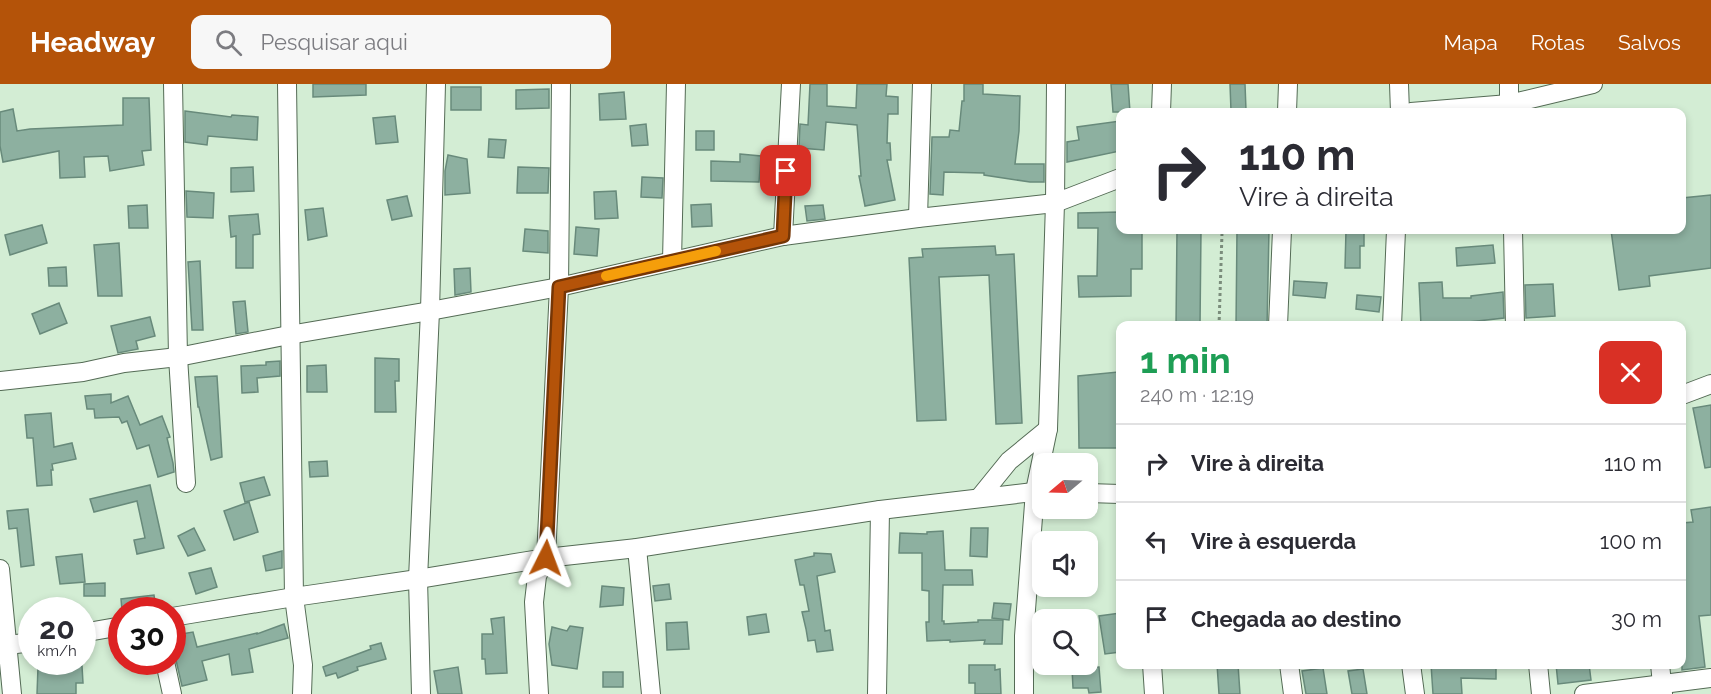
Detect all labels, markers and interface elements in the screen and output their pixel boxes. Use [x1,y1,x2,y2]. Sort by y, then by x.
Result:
search box [191,15,611,69]
text: Headway [30,26,155,59]
icon: search [212,26,245,59]
text: Pesquisar aqui [260,29,408,55]
text: Mapa [1444,30,1498,55]
text: Rotas [1531,30,1585,55]
text: Salvos [1618,30,1681,55]
text: 110 m [1239,131,1355,180]
icon: right [1140,132,1218,210]
pin [760,145,811,196]
icon: arrive [769,154,802,187]
text: Vire à direita [1239,181,1394,212]
text: 1 min [1140,339,1231,381]
button: close [1599,341,1662,404]
text: 240 m · 12:19 [1140,383,1254,407]
icon: right [1140,447,1173,480]
text: Vire à direita [1191,450,1324,476]
text: 110 m [1604,450,1662,476]
north arrow [1032,453,1098,519]
map controls [1032,453,1098,675]
icon: left [1140,525,1173,558]
position arrow [514,526,578,590]
text: Vire à esquerda [1191,528,1356,554]
text: 100 m [1600,528,1662,554]
button: sound [1032,531,1098,597]
speed limit sign: 30 [108,597,186,675]
icon: arrive [1140,603,1173,636]
text: Chegada ao destino [1191,606,1401,632]
text: 30 m [1611,606,1662,632]
button: search [1032,609,1098,675]
text: 20 [39,611,75,646]
text: km/h [37,642,77,660]

